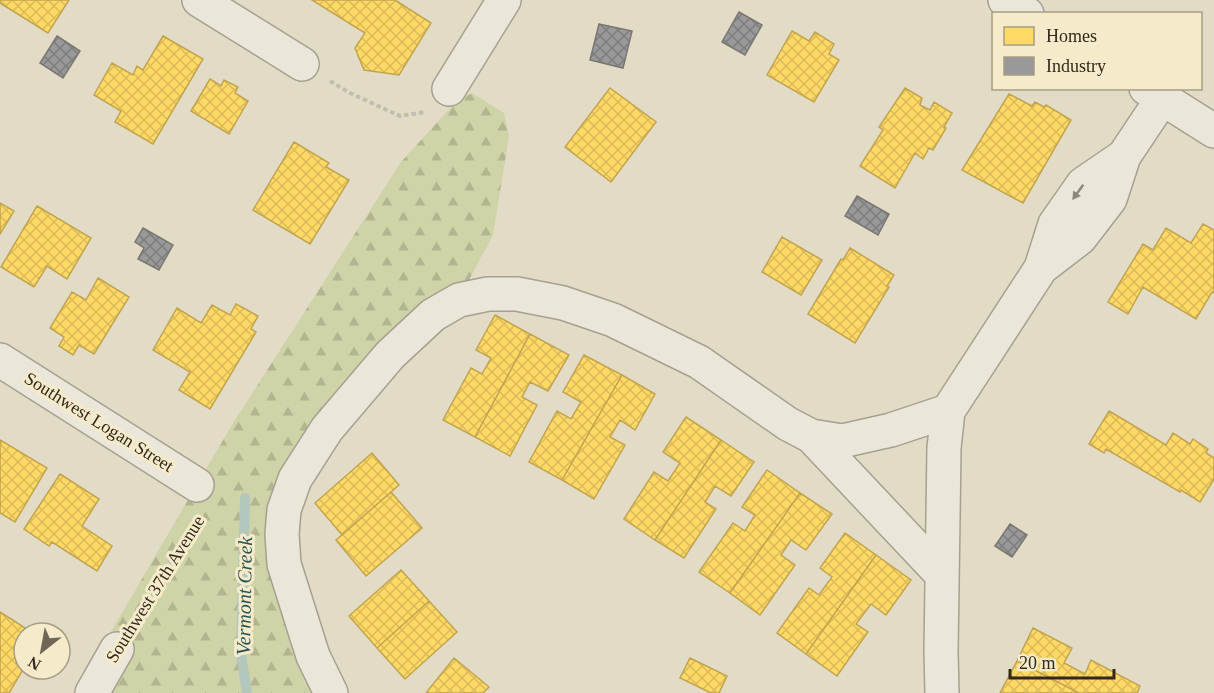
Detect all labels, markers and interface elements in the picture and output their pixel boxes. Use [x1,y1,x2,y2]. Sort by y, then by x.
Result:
legend [992,12,1202,90]
text: Homes [1046,26,1097,46]
text: Industry [1046,56,1106,76]
one-way arrow [1072,183,1084,199]
street label: Southwest Logan Street [21,368,177,476]
street label: Southwest 37th Avenue [102,512,208,666]
water label: Vermont Creek [232,535,256,656]
north arrow [12,621,72,681]
scale bar [1010,642,1114,680]
text: N [25,653,44,674]
text: 20 m [1019,653,1056,673]

